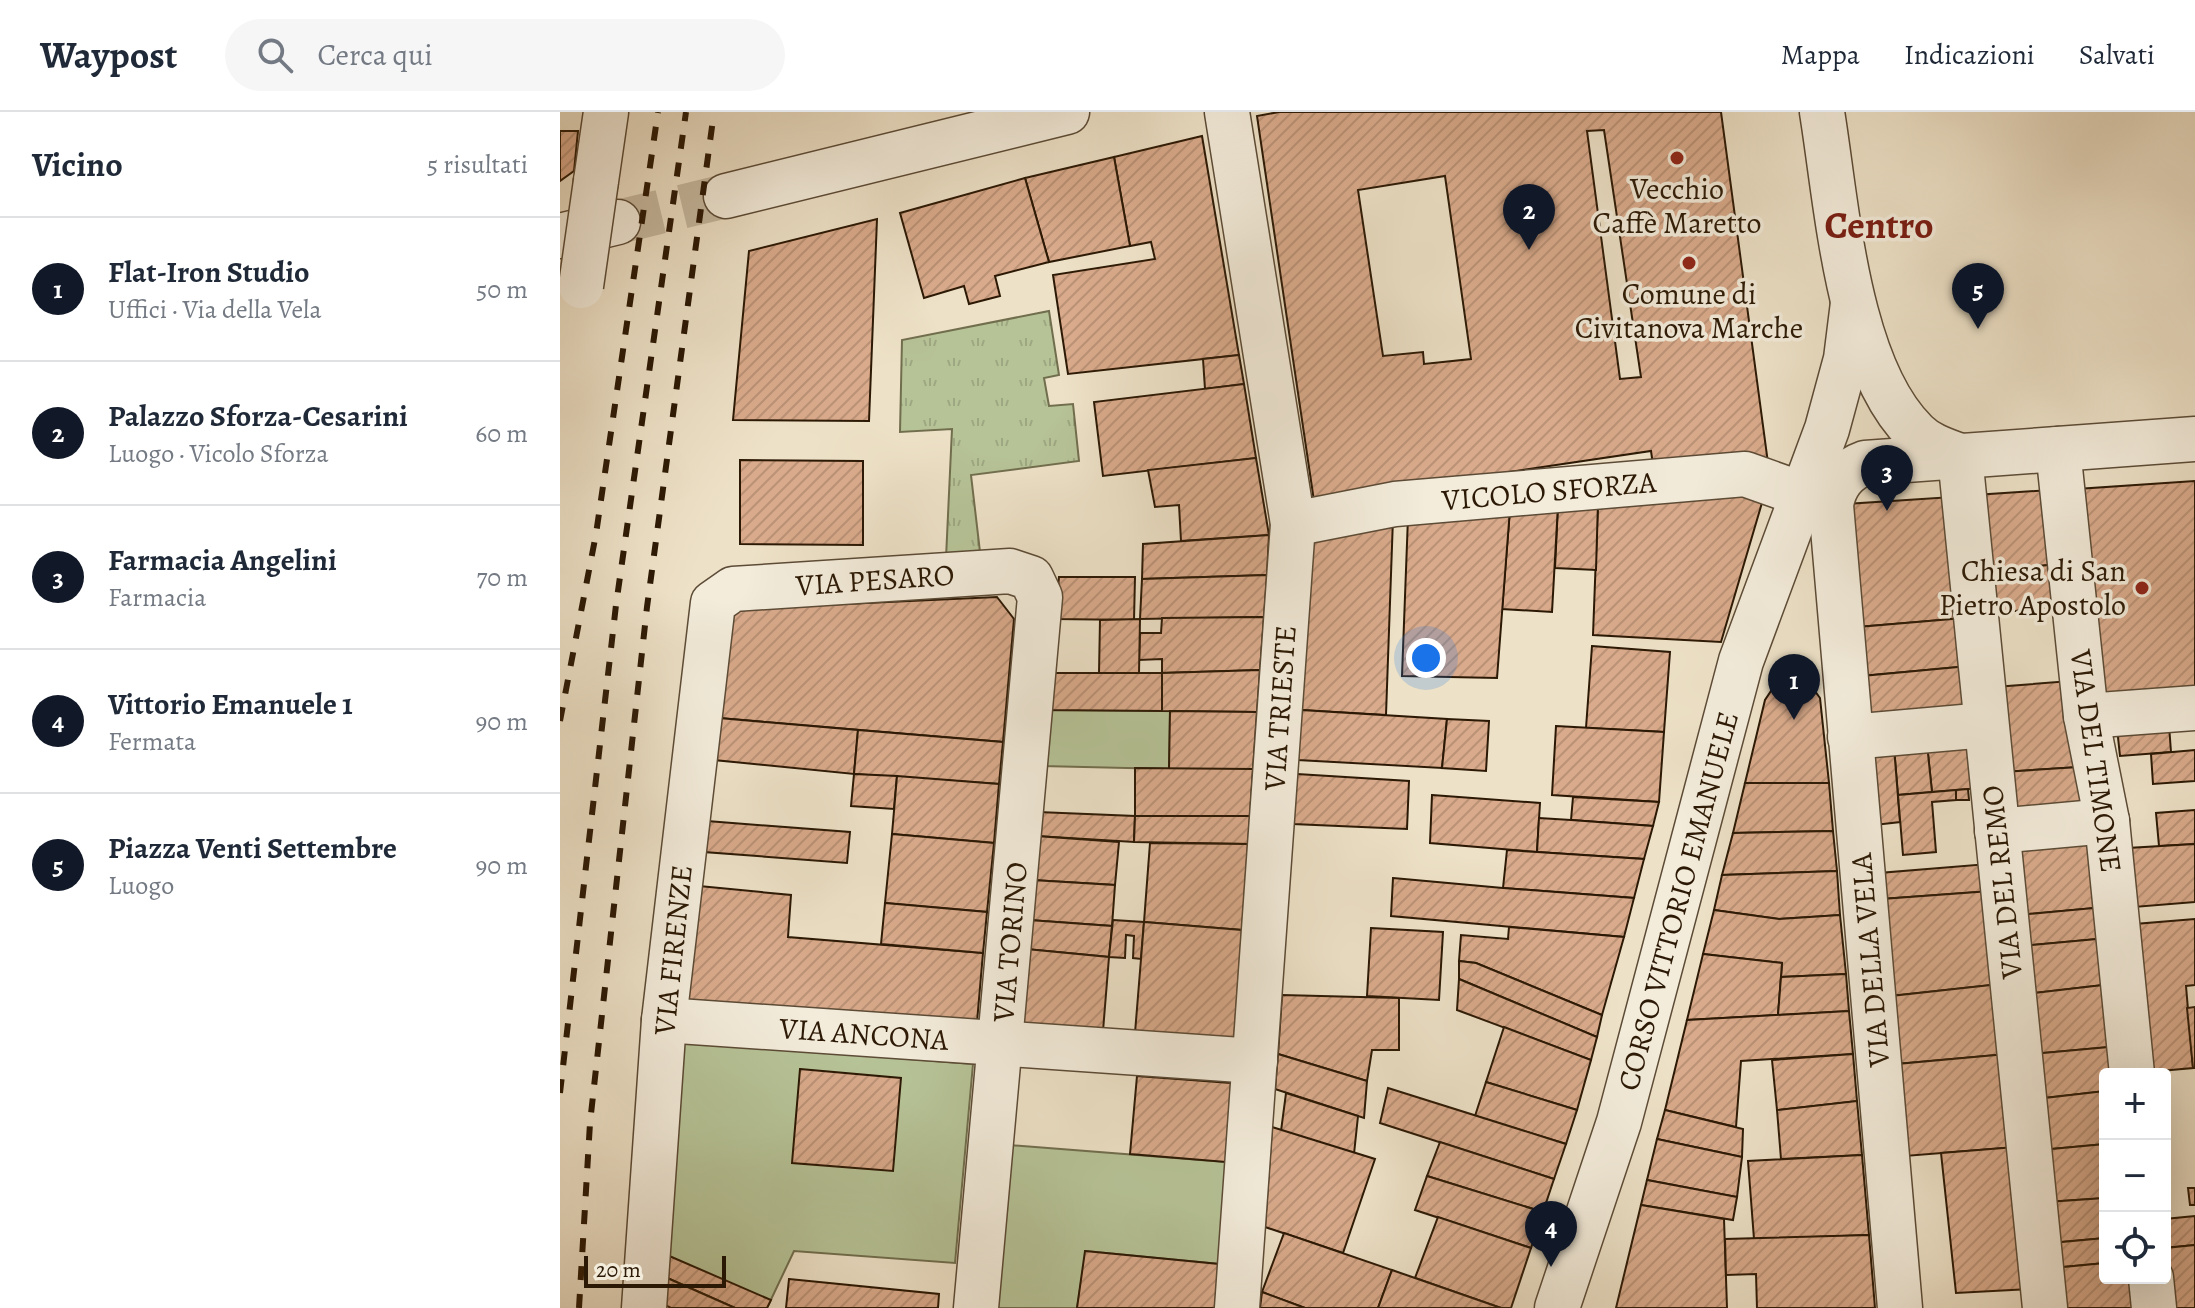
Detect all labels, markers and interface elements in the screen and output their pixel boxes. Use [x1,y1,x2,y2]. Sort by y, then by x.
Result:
search box [225,19,785,91]
text: Waypost [40,29,177,81]
icon: search [253,33,297,77]
text: Cerca qui [317,35,433,75]
text: Mappa [1781,36,1860,74]
text: Indicazioni [1904,36,2035,74]
text: Salvati [2079,36,2155,74]
text: Vicino [32,141,123,188]
text: 5 risultati [427,147,528,182]
marker: Vecchio Caffè Maretto [1668,149,1686,167]
place label: Vecchio Caffè Maretto [1593,169,1761,243]
pin: 2 [1503,184,1555,250]
district label: Centro [1824,199,1934,251]
text: Flat-Iron Studio [108,252,310,292]
marker: Comune di Civitanova Marche [1680,254,1698,272]
pin: 5 [1952,263,2004,329]
text: 1 [53,272,63,307]
text: 50 m [476,272,528,307]
place label: Comune di Civitanova Marche [1575,274,1803,348]
text: Uffici · Via della Vela [108,292,322,327]
text: Palazzo Sforza-Cesarini [108,396,408,436]
text: 2 [52,416,64,451]
text: 60 m [475,416,528,451]
text: Luogo · Vicolo Sforza [108,436,329,471]
pin: 3 [1861,445,1913,511]
street label: VICOLO SFORZA [1439,462,1658,520]
text: Farmacia Angelini [108,540,337,580]
place label: Chiesa di San Pietro Apostolo [1939,551,2126,625]
street label: VIA PESARO [793,555,956,606]
text: 3 [52,560,64,595]
text: 70 m [476,560,528,595]
marker: Chiesa di San Pietro Apostolo [2133,579,2151,597]
text: Farmacia [108,580,207,615]
street label: VIA TRIESTE [1254,624,1306,793]
your location [1406,638,1446,678]
street label: VIA DEL TIMONE [2060,646,2131,875]
pin: 1 [1768,654,1820,720]
text: Vittorio Emanuele 1 [108,684,353,724]
text: 4 [52,704,64,739]
text: 90 m [476,704,528,739]
street label: CORSO VITTORIO EMANUELE [1608,707,1748,1095]
text: Fermata [108,724,196,759]
street label: VIA DEL REMO [1972,783,2032,982]
text: Piazza Venti Settembre [108,828,397,868]
text: 5 [52,848,64,883]
text: 90 m [476,848,528,883]
street label: VIA DELLA VELA [1841,851,1899,1070]
street label: VIA TORINO [983,860,1037,1025]
street label: VIA FIRENZE [644,863,702,1038]
text: Luogo [108,868,174,903]
street label: VIA ANCONA [777,1008,950,1060]
map controls [2099,1068,2171,1284]
button: + [2099,1068,2171,1140]
button: − [2099,1140,2171,1212]
pin: 4 [1525,1201,1577,1267]
button: locate [2099,1212,2171,1284]
scale bar [584,1252,726,1288]
text: 20 m [596,1255,641,1285]

